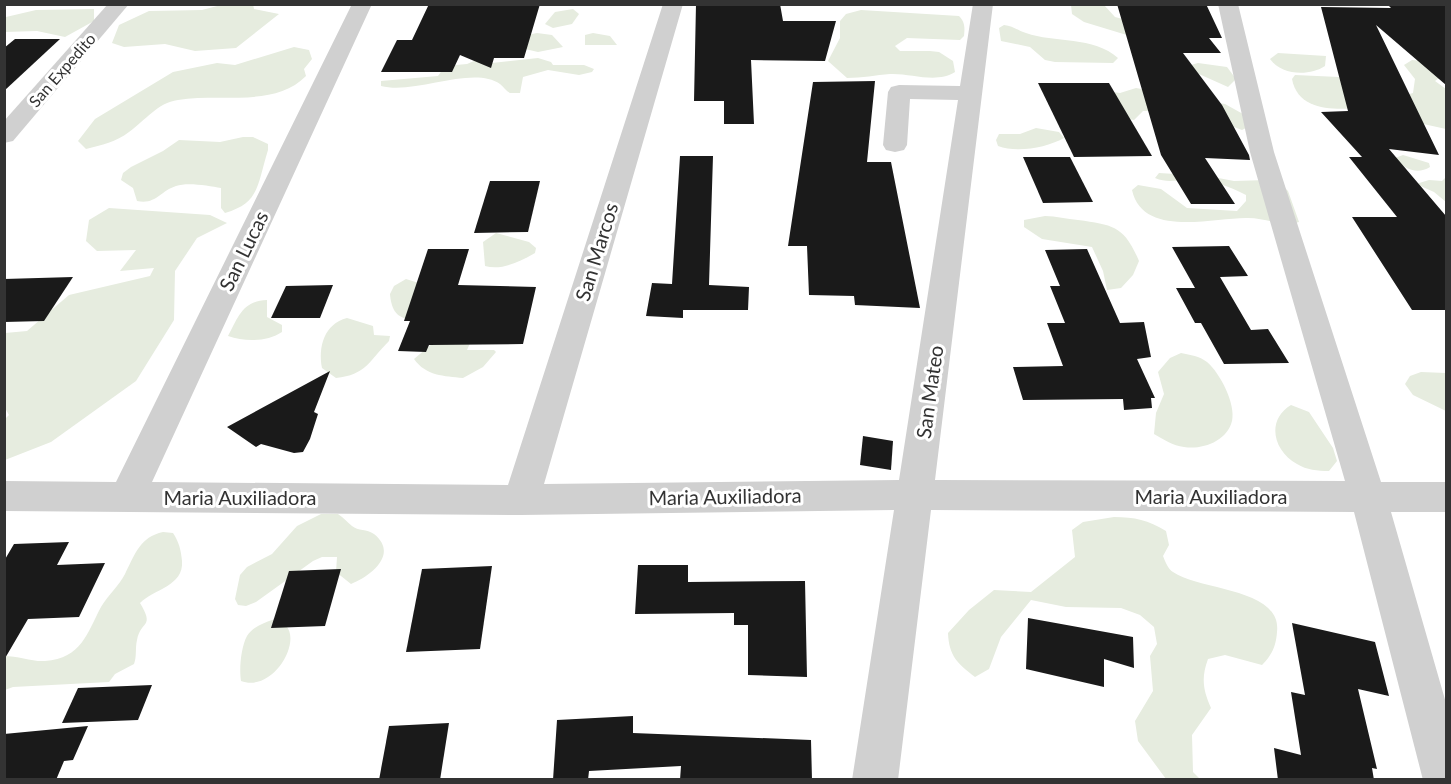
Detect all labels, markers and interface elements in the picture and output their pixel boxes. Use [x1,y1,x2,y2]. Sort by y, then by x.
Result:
street label: San Expedito [24,29,99,111]
street label: San Marcos [570,200,622,304]
street label: San Lucas [213,207,273,294]
street label: San Mateo [911,344,947,440]
street label: Maria Auxiliadora [648,483,802,509]
street label: Maria Auxiliadora [1135,484,1287,508]
street label: Maria Auxiliadora [164,485,316,509]

